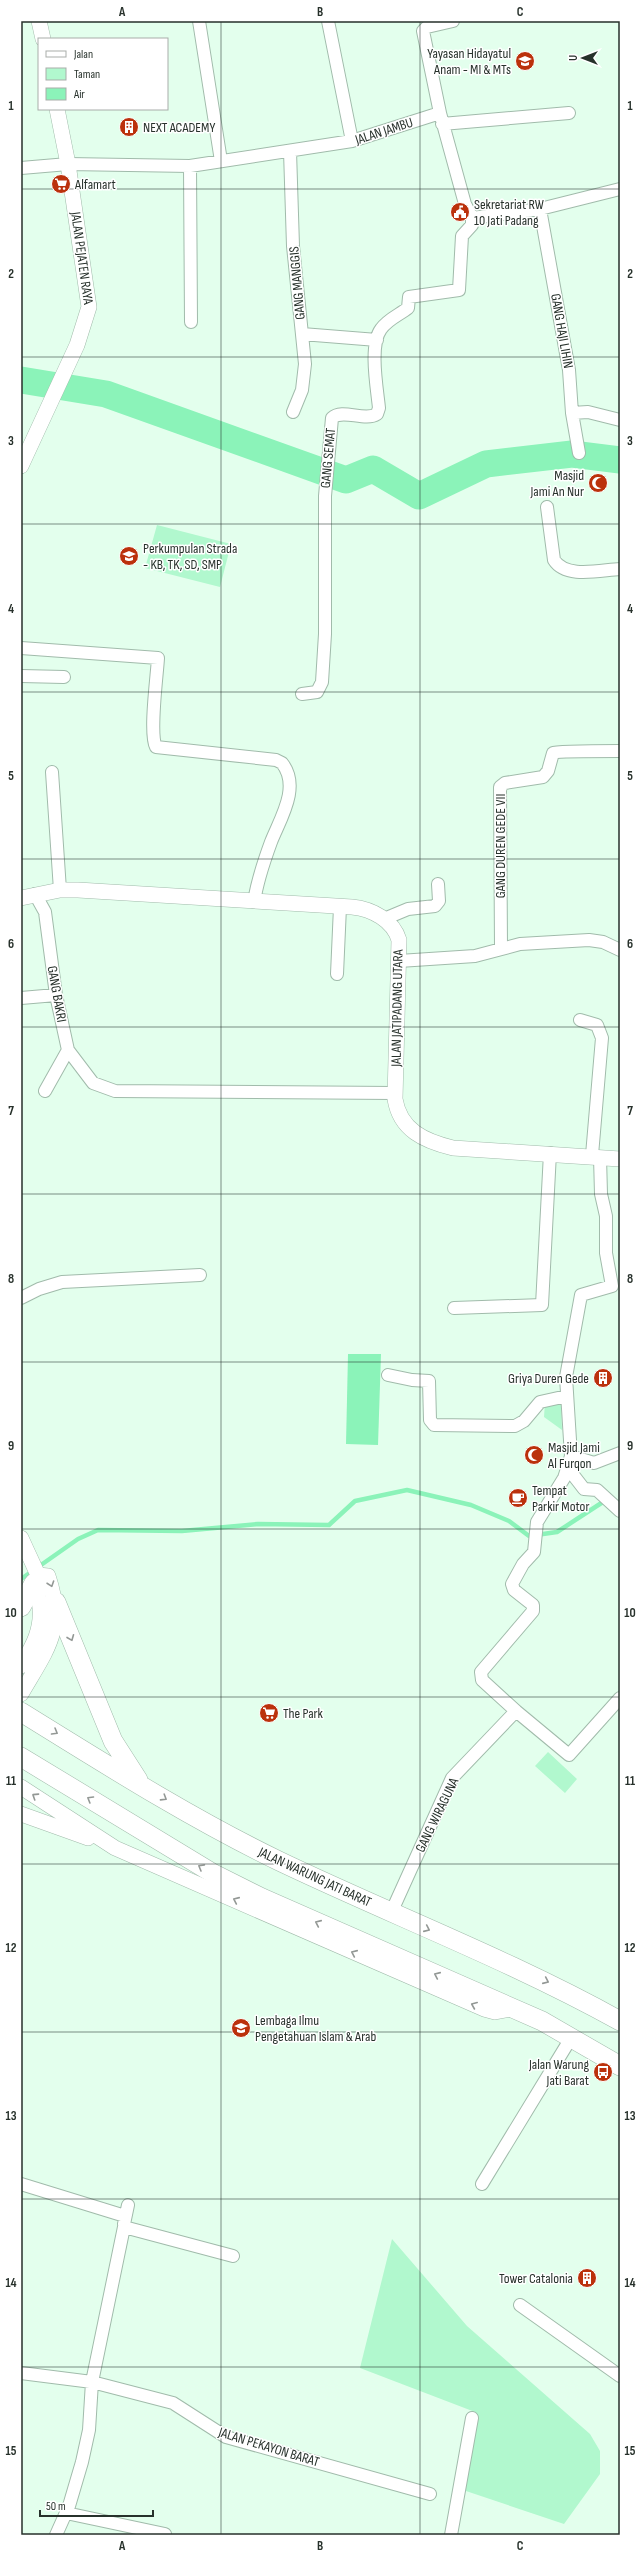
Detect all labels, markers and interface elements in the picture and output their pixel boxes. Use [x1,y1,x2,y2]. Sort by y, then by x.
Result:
text: A [118,4,126,20]
text: B [317,4,323,20]
text: C [517,4,524,20]
legend [38,38,168,110]
north arrow [563,38,603,78]
place label: Yayasan Hidayatul Anam - MI & MTs [427,45,511,78]
text: Jalan [73,47,93,62]
school or university icon: Yayasan Hidayatul Anam - MI & MTs [514,50,536,72]
text: U [567,55,580,61]
text: Taman [74,67,100,82]
text: Air [73,87,85,102]
text: 1 [8,98,14,114]
text: 1 [627,98,633,114]
street label: JALAN JAMBU [352,114,415,149]
building icon: NEXT ACADEMY [118,116,140,138]
place label: NEXT ACADEMY [143,119,215,136]
supermarket icon: Alfamart [50,173,72,195]
place label: Alfamart [74,176,116,193]
place label: Sekretariat RW 10 Jati Padang [474,196,544,229]
public building icon: Sekretariat RW 10 Jati Padang [449,201,471,223]
street label: JALAN PEJATEN RAYA [67,210,97,306]
street label: GANG MANGGIS [285,246,309,320]
text: 2 [8,266,14,282]
text: 2 [627,266,633,282]
street label: GANG HAJI LIHIN [547,292,577,370]
street label: GANG SEMAT [317,427,339,489]
text: 3 [8,433,14,449]
text: 3 [627,433,633,449]
place label: Masjid Jami An Nur [529,467,584,500]
mosque icon: Masjid Jami An Nur [587,472,609,494]
place label: Perkumpulan Strada - KB, TK, SD, SMP [143,540,237,573]
school or university icon: Perkumpulan Strada - KB, TK, SD, SMP [118,545,140,567]
text: 4 [8,601,14,617]
text: 4 [627,601,633,617]
text: 5 [8,768,14,784]
text: 5 [627,768,633,784]
street label: GANG DUREN GEDE VII [492,794,509,898]
text: 6 [8,936,14,952]
text: 6 [627,936,633,952]
street label: JALAN JATIPADANG UTARA [387,948,407,1068]
street label: GANG BAKRI [44,964,70,1024]
text: 7 [8,1103,14,1119]
text: 7 [627,1103,633,1119]
text: 8 [8,1271,14,1287]
text: 8 [627,1271,633,1287]
building icon: Griya Duren Gede [592,1367,614,1389]
place label: Griya Duren Gede [508,1370,589,1387]
text: 9 [8,1438,14,1454]
text: 9 [627,1438,633,1454]
place label: Masjid Jami Al Furqon [547,1439,600,1472]
mosque icon: Masjid Jami Al Furqon [523,1444,545,1466]
place label: Tempat Parkir Motor [532,1482,589,1515]
cafe icon: Tempat Parkir Motor [507,1487,529,1509]
one-way arrow [46,1581,54,1588]
text: 10 [5,1605,17,1621]
text: 10 [624,1605,636,1621]
one-way arrow [67,1635,75,1642]
supermarket icon: The Park [258,1702,280,1724]
place label: The Park [283,1705,324,1722]
one-way arrow [51,1727,58,1734]
text: 11 [6,1773,16,1789]
text: 11 [625,1773,635,1789]
street label: GANG WIRAGUNA [412,1774,463,1855]
one-way arrow [160,1793,167,1801]
one-way arrow [33,1794,40,1801]
one-way arrow [87,1796,94,1804]
street label: JALAN WARUNG JATI BARAT [255,1843,374,1911]
one-way arrow [198,1864,205,1871]
one-way arrow [232,1897,240,1905]
one-way arrow [315,1920,323,1928]
one-way arrow [423,1924,430,1932]
text: 12 [6,1940,17,1956]
text: 12 [625,1940,636,1956]
one-way arrow [351,1950,358,1958]
one-way arrow [434,1972,441,1980]
one-way arrow [541,1976,549,1984]
one-way arrow [470,2002,478,2010]
place label: Lembaga Ilmu Pengetahuan Islam & Arab [255,2012,376,2045]
school or university icon: Lembaga Ilmu Pengetahuan Islam & Arab [230,2017,252,2039]
place label: Jalan Warung Jati Barat [528,2056,589,2089]
bus stop icon: Jalan Warung Jati Barat [592,2061,614,2083]
text: 13 [6,2108,17,2124]
text: 13 [625,2108,636,2124]
building icon: Tower Catalonia [576,2267,598,2289]
place label: Tower Catalonia [499,2270,573,2287]
text: 14 [5,2275,17,2291]
text: 14 [624,2275,636,2291]
street label: JALAN PEKAYON BARAT [216,2423,322,2470]
text: 15 [6,2443,17,2459]
text: 15 [625,2443,636,2459]
scale bar [40,2492,153,2518]
text: 50 m [46,2499,66,2514]
text: A [118,2538,126,2554]
text: B [317,2538,323,2554]
text: C [517,2538,524,2554]

